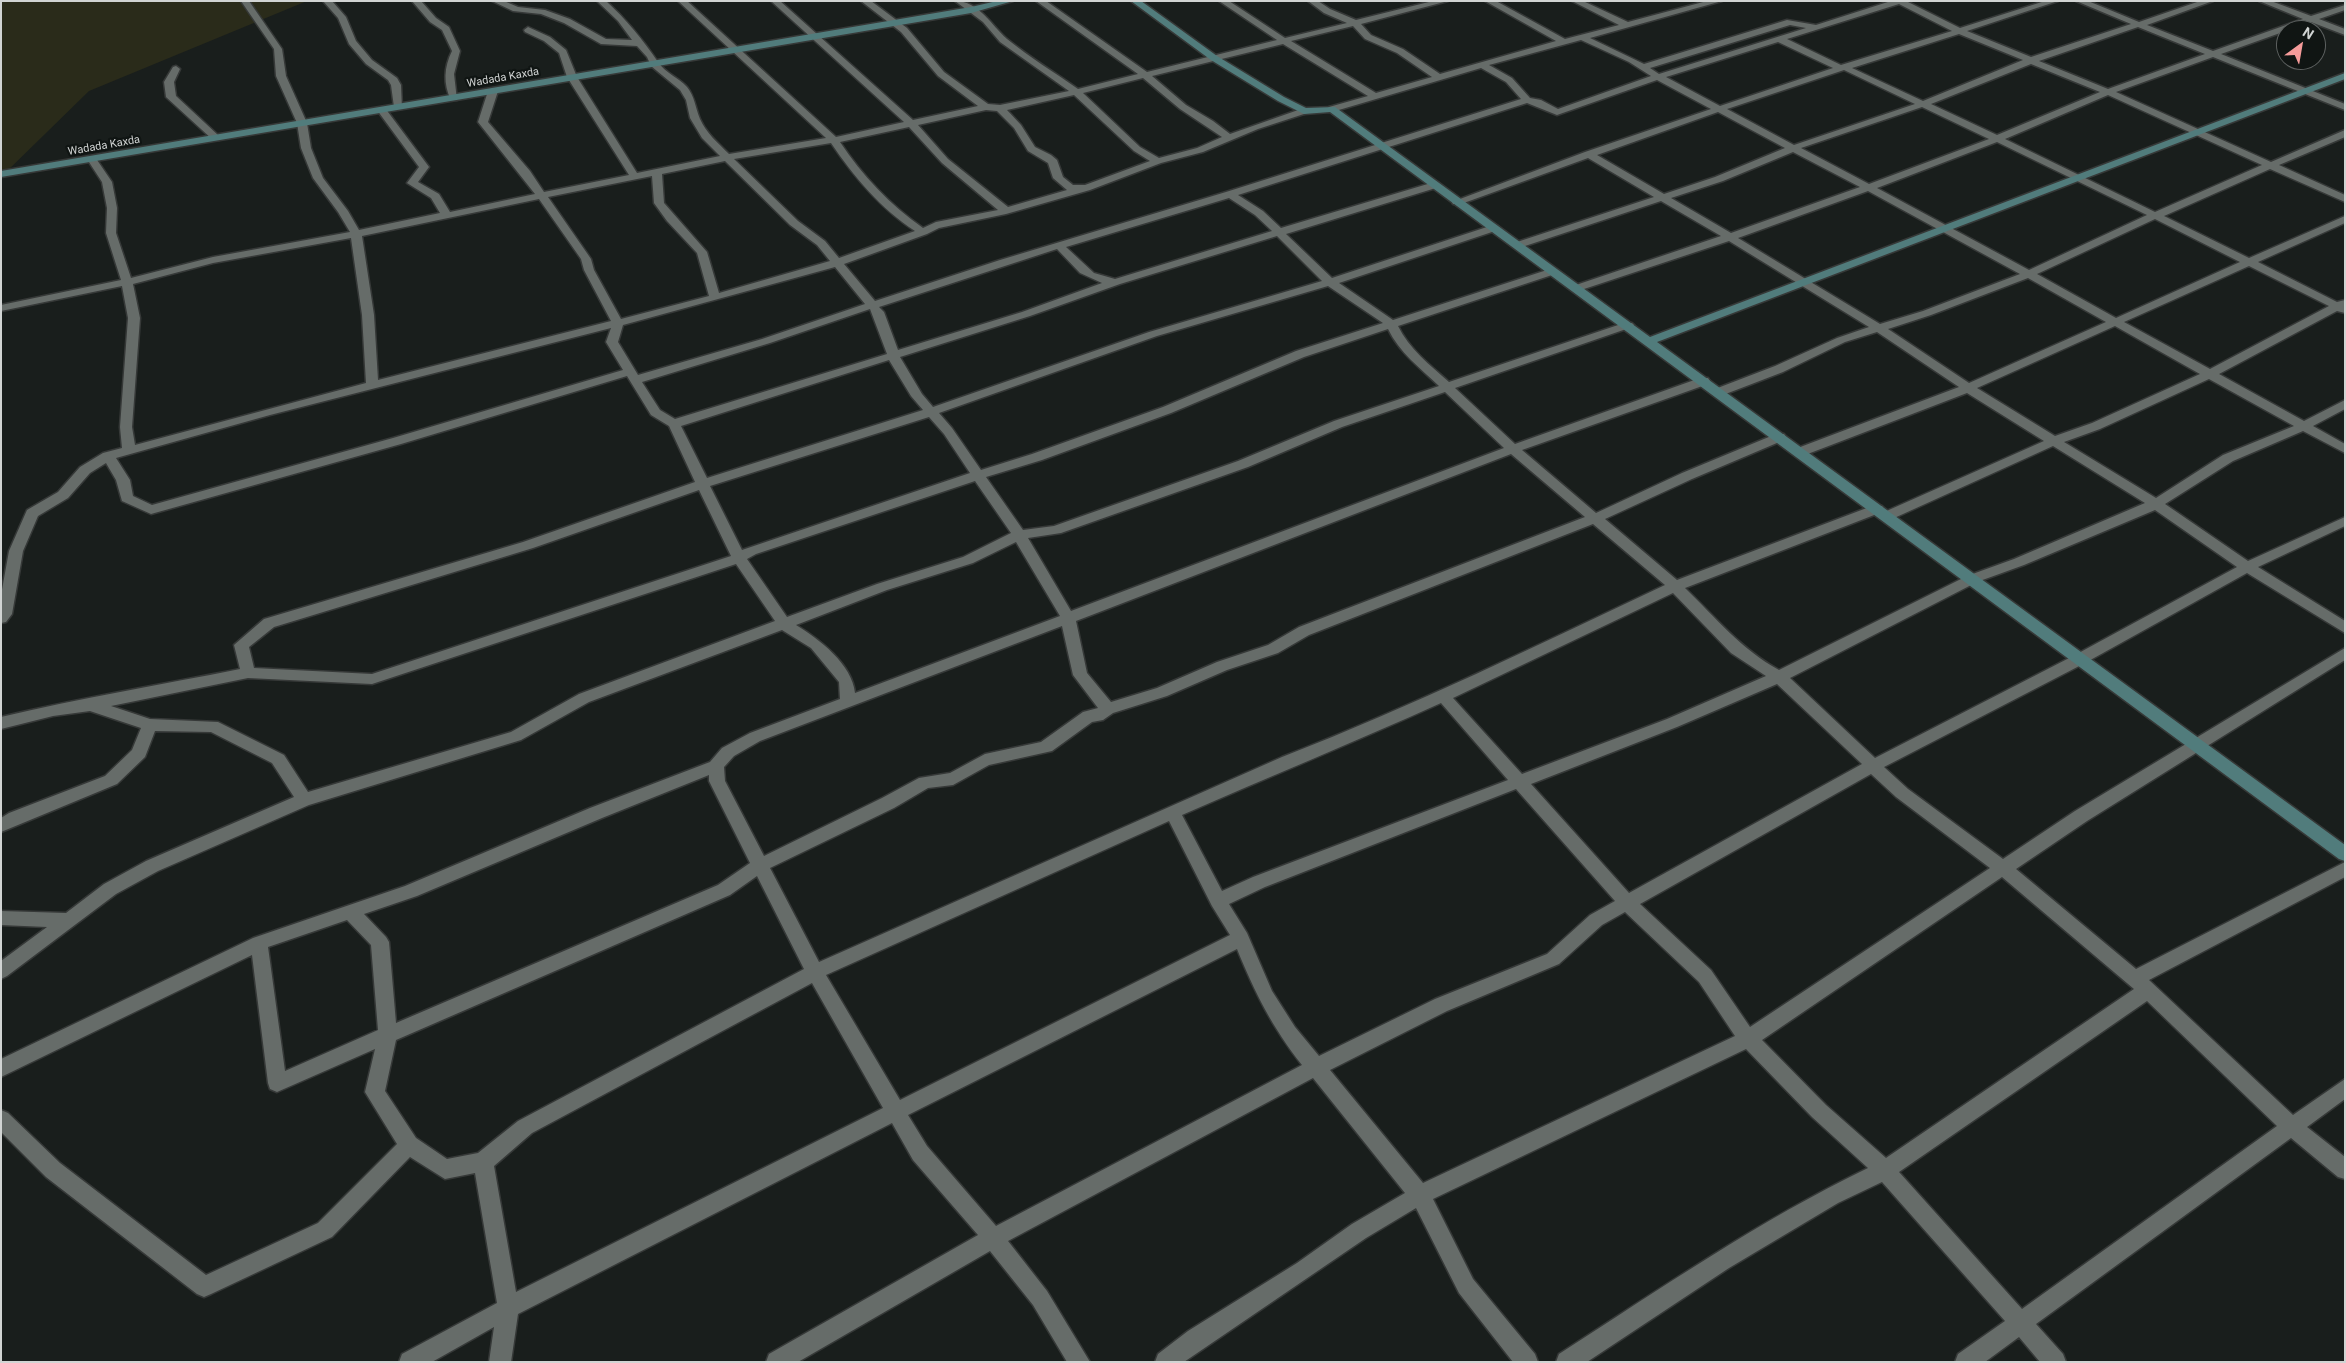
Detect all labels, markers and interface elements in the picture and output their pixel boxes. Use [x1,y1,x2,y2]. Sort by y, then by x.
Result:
north arrow [2276,20,2326,70]
text: N [2300,24,2317,43]
street label: Wadada Kaxda [466,65,540,91]
street label: Wadada Kaxda [67,133,141,159]

